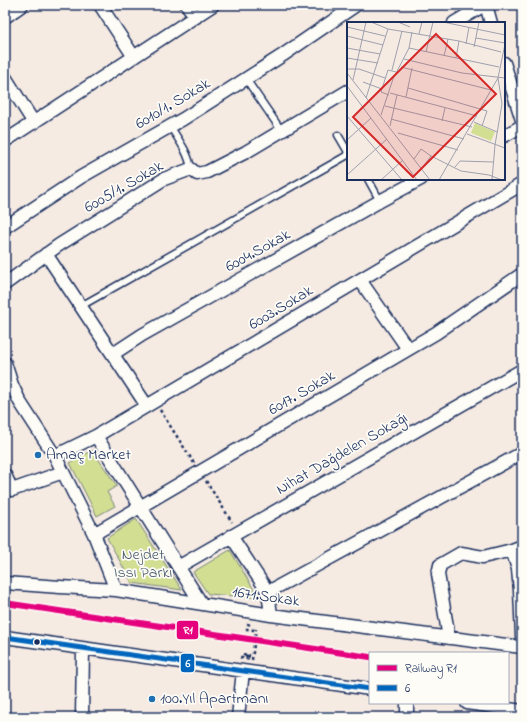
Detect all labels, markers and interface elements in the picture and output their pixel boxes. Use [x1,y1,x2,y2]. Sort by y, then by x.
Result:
inset map [347,22,505,180]
street label: 6010/1. Sokak [131,72,216,136]
street label: 6005/1. Sokak [80,154,169,219]
street label: 6004.Sokak [221,223,296,279]
street label: 6003.Sokak [244,279,319,337]
street label: 6017. Sokak [264,364,341,422]
street label: Nihat Dağdelen Sokağı [272,406,412,502]
place label: Amaç Market [46,443,132,467]
marker: Amaç Market [33,450,43,460]
park label: Nejdet Issı Parkı [114,543,172,585]
street label: 1671.Sokak [231,580,302,614]
line badge: R1 [176,620,199,640]
text: R1 [182,623,193,639]
unlabelled marker [32,637,42,647]
legend [369,652,509,704]
line badge: 6 [180,653,195,673]
text: 6 [185,656,191,672]
text: Railway R1 [405,660,457,679]
text: 6 [405,680,411,698]
place label: 100.Yıl Apartmanı [160,687,269,711]
marker: 100.Yıl Apartmanı [147,694,157,704]

